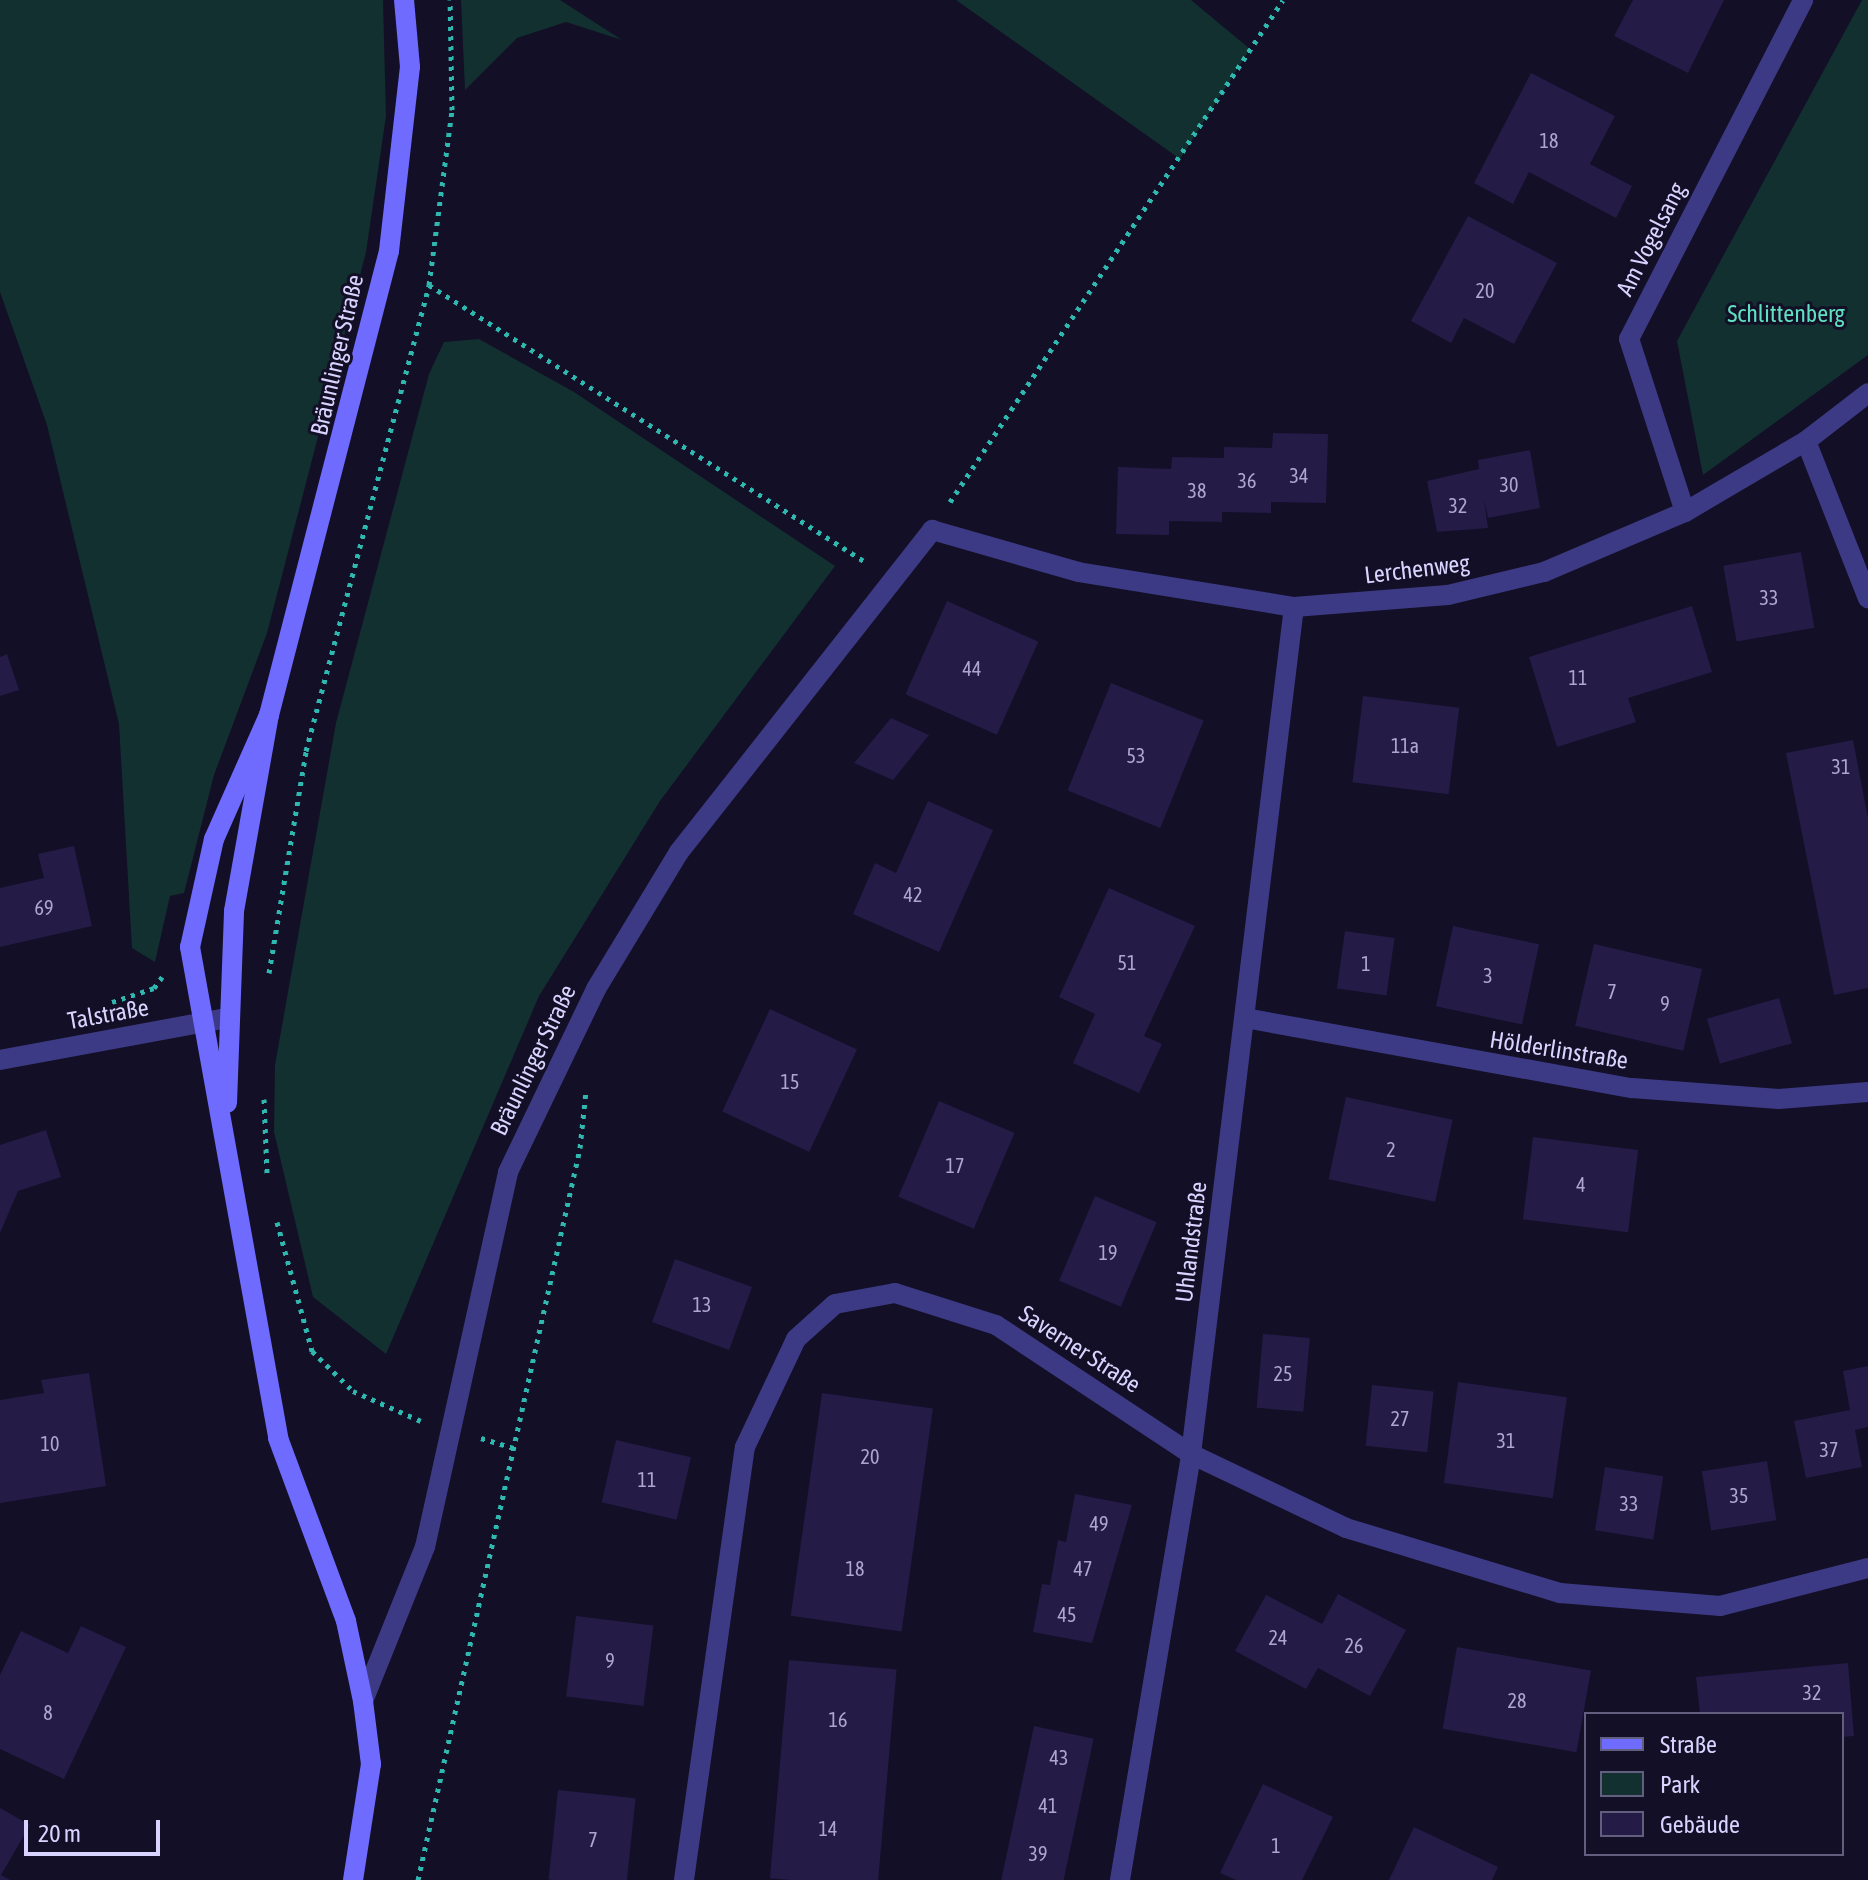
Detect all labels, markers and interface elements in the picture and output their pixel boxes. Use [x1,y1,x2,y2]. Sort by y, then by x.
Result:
house number: 18 [1540,128,1558,152]
street label: Am Vogelsang [1610,178,1692,300]
street label: Bräunlinger Straße [305,272,369,438]
house number: 20 [1476,278,1494,302]
park label: Schlittenberg [1727,300,1845,328]
house number: 34 [1290,463,1308,487]
house number: 36 [1238,468,1256,492]
house number: 30 [1500,472,1518,496]
house number: 38 [1188,478,1206,502]
house number: 32 [1449,493,1467,517]
street label: Lerchenweg [1363,548,1471,590]
house number: 33 [1760,585,1778,609]
house number: 44 [963,656,981,680]
house number: 11 [1569,665,1587,689]
house number: 11a [1391,733,1419,757]
house number: 53 [1127,743,1145,767]
house number: 31 [1832,754,1850,778]
house number: 42 [904,882,922,906]
house number: 69 [35,895,53,919]
house number: 51 [1118,950,1136,974]
house number: 1 [1361,951,1371,975]
house number: 3 [1483,963,1493,987]
house number: 7 [1607,979,1617,1003]
street label: Bräunlinger Straße [484,980,582,1140]
house number: 9 [1660,991,1670,1015]
street label: Talstraße [65,993,151,1035]
street label: Hölderlinstraße [1488,1025,1630,1075]
house number: 15 [781,1069,799,1093]
house number: 2 [1386,1137,1396,1161]
house number: 17 [946,1153,964,1177]
house number: 4 [1576,1172,1586,1196]
street label: Uhlandstraße [1169,1180,1213,1304]
house number: 19 [1099,1240,1117,1264]
house number: 13 [693,1292,711,1316]
street label: Saverner Straße [1014,1299,1146,1399]
house number: 25 [1274,1361,1292,1385]
house number: 27 [1391,1406,1409,1430]
house number: 31 [1497,1428,1515,1452]
house number: 10 [41,1431,59,1455]
house number: 37 [1820,1437,1838,1461]
house number: 20 [861,1444,879,1468]
house number: 11 [638,1467,656,1491]
house number: 35 [1730,1483,1748,1507]
house number: 33 [1620,1491,1638,1515]
house number: 49 [1090,1511,1108,1535]
house number: 18 [846,1556,864,1580]
house number: 47 [1074,1556,1092,1580]
house number: 45 [1058,1602,1076,1626]
house number: 24 [1269,1625,1287,1649]
house number: 26 [1345,1633,1363,1657]
house number: 9 [605,1648,615,1672]
house number: 32 [1803,1680,1821,1704]
house number: 28 [1508,1688,1526,1712]
house number: 8 [43,1700,53,1724]
house number: 16 [829,1707,847,1731]
legend [1584,1712,1844,1856]
text: Straße [1660,1731,1717,1758]
house number: 43 [1050,1745,1068,1769]
text: Park [1660,1771,1700,1798]
house number: 41 [1039,1793,1057,1817]
scale bar [28,1804,164,1854]
text: Gebäude [1660,1811,1740,1838]
house number: 14 [819,1816,837,1840]
text: 20 m [38,1820,81,1847]
house number: 7 [588,1827,598,1851]
house number: 1 [1271,1833,1281,1857]
house number: 39 [1029,1841,1047,1865]

